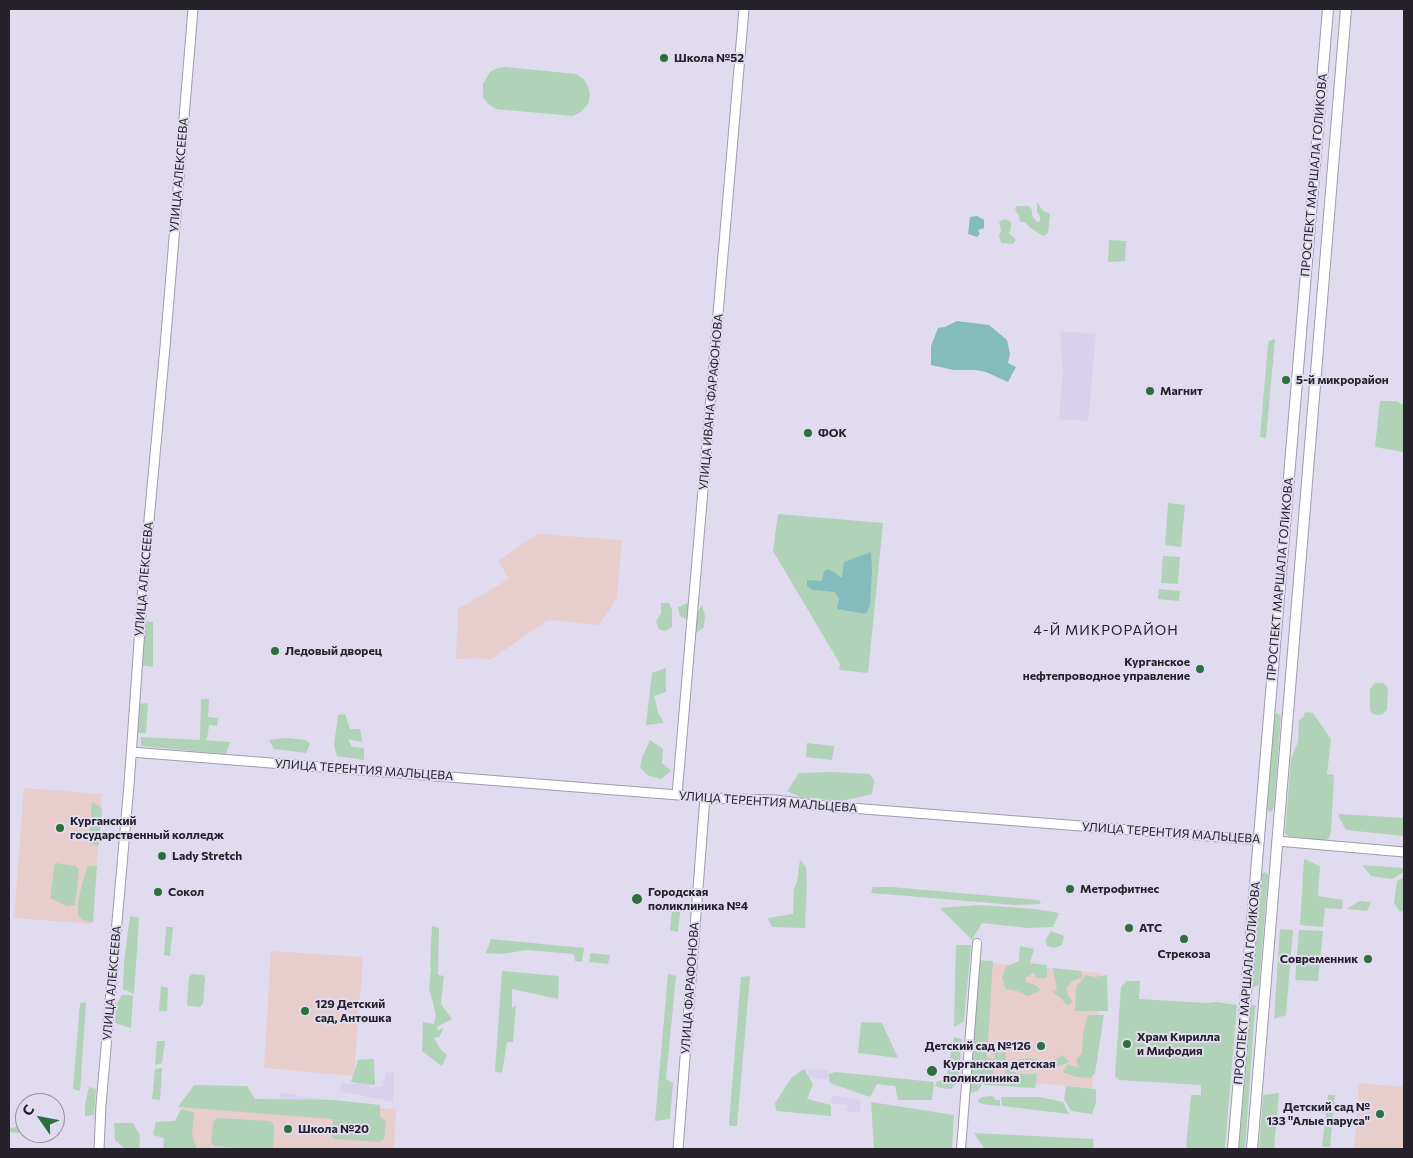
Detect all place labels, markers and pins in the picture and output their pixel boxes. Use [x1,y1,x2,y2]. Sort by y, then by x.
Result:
place label: Школа №52 [674,51,744,65]
marker: Школа №52 [658,52,670,64]
place label: 5-й микрорайон [1296,373,1389,387]
marker: 5-й микрорайон [1280,374,1292,386]
place label: Магнит [1160,384,1203,398]
marker: Магнит [1144,385,1156,397]
place label: ФОК [818,426,847,440]
marker: ФОК [802,427,814,439]
place label: Ледовый дворец [285,644,382,658]
marker: Ледовый дворец [269,645,281,657]
place label: Курганское нефтепроводное управление [1023,655,1190,683]
marker: Курганское нефтепроводное управление [1194,663,1206,675]
place label: Курганский государственный колледж [70,814,224,842]
marker: Курганский государственный колледж [54,822,66,834]
place label: Lady Stretch [172,849,242,863]
marker: Lady Stretch [156,850,168,862]
place label: Метрофитнес [1080,882,1159,896]
marker: Метрофитнес [1064,883,1076,895]
place label: Сокол [168,885,204,899]
place label: Городская поликлиника №4 [648,885,748,913]
marker: Сокол [152,886,164,898]
marker: Городская поликлиника №4 [630,892,644,906]
place label: АТС [1139,921,1162,935]
marker: АТС [1123,922,1135,934]
marker: Стрекоза [1178,933,1190,945]
place label: Стрекоза [1157,947,1211,961]
place label: Современник [1280,952,1358,966]
marker: Современник [1362,953,1374,965]
place label: 129 Детский сад, Антошка [315,997,391,1025]
marker: 129 Детский сад, Антошка [299,1005,311,1017]
place label: Храм Кирилла и Мифодия [1137,1030,1220,1058]
marker: Храм Кирилла и Мифодия [1121,1038,1133,1050]
place label: Детский сад №126 [925,1039,1031,1053]
marker: Детский сад №126 [1035,1040,1047,1052]
place label: Курганская детская поликлиника [943,1057,1056,1085]
marker: Курганская детская поликлиника [925,1064,939,1078]
place label: Детский сад № 133 "Алые паруса" [1266,1100,1370,1128]
marker: Детский сад № 133 "Алые паруса" [1374,1108,1386,1120]
place label: Школа №20 [298,1122,369,1136]
marker: Школа №20 [282,1123,294,1135]

